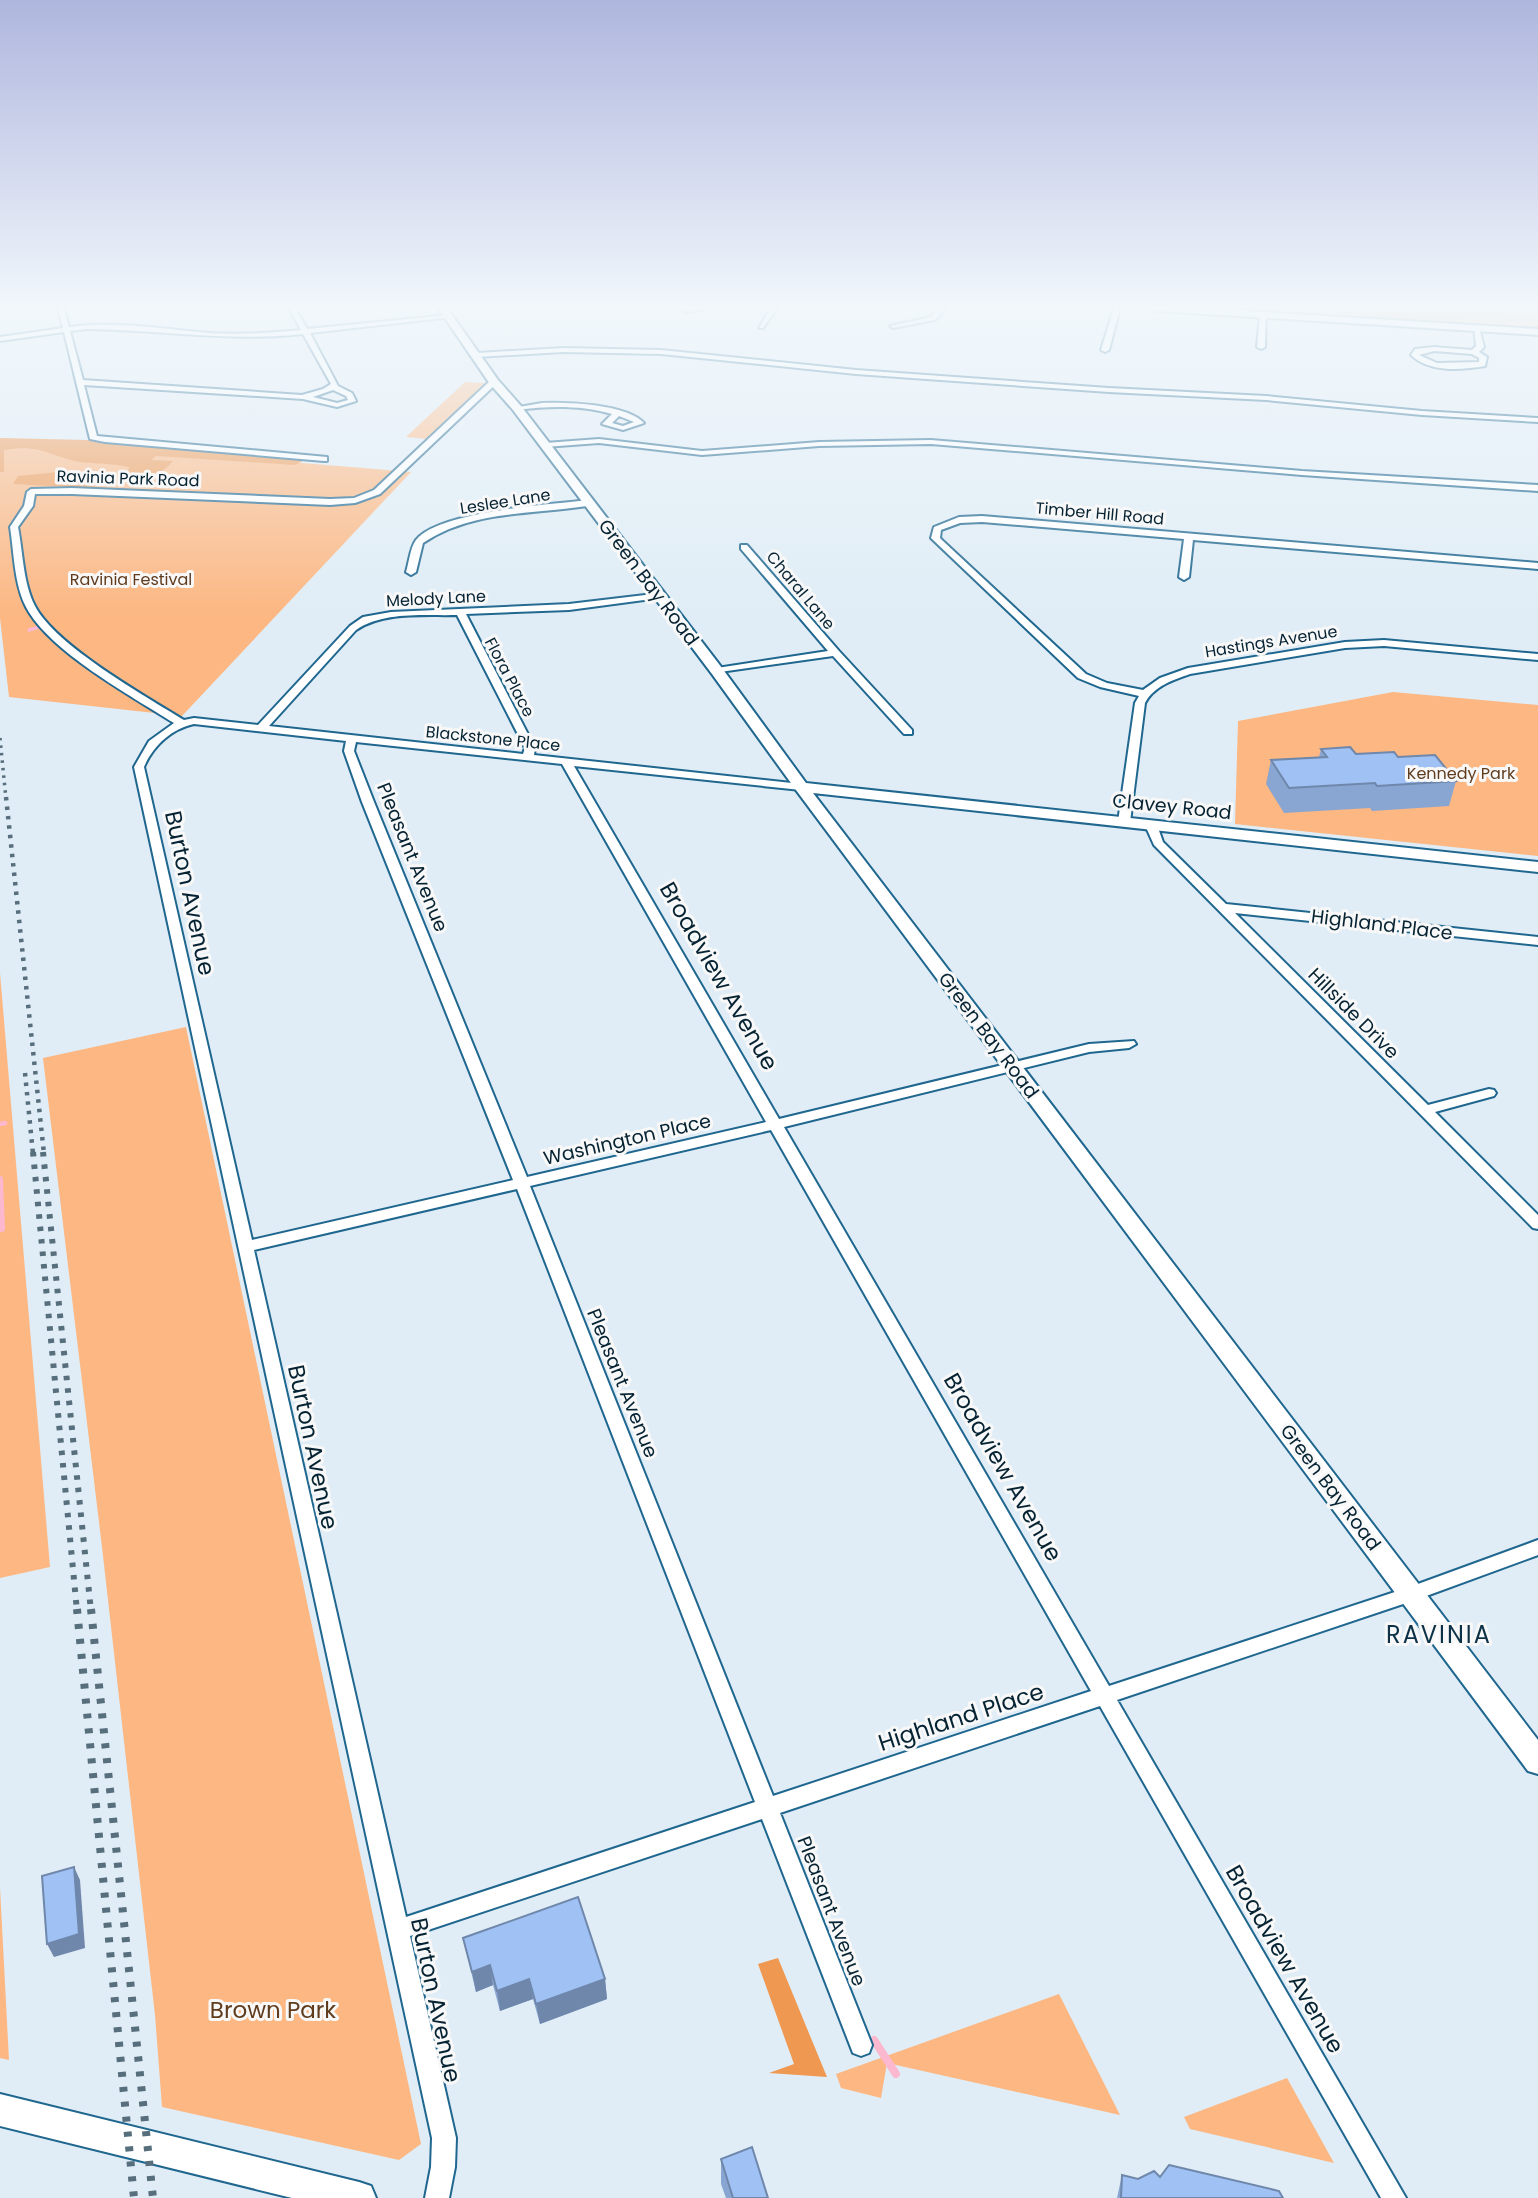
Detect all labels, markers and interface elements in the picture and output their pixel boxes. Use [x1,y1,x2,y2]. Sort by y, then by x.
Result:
street label: Ravinia Park Road [56,465,200,492]
street label: Leslee Lane [458,483,552,520]
street label: Timber Hill Road [1035,496,1165,531]
street label: Green Bay Road [592,513,705,651]
street label: Charal Lane [761,546,840,635]
park label: Ravinia Festival [70,568,192,591]
street label: Melody Lane [386,584,487,613]
street label: Hastings Avenue [1203,620,1339,663]
street label: Flora Place [479,633,540,721]
street label: Blackstone Place [425,720,561,757]
park label: Kennedy Park [1407,762,1516,785]
street label: Pleasant Avenue [370,779,455,936]
street label: Clavey Road [1111,787,1233,826]
street label: Burton Avenue [157,808,223,978]
street label: Broadview Avenue [652,876,786,1076]
street label: Highland Place [1310,902,1454,947]
street label: Hillside Drive [1302,962,1405,1065]
street label: Green Bay Road [932,966,1045,1104]
street label: Washington Place [541,1107,714,1172]
street label: Pleasant Avenue [580,1305,665,1462]
street label: Burton Avenue [280,1362,346,1532]
street label: Broadview Avenue [936,1367,1070,1567]
street label: Green Bay Road [1274,1418,1387,1556]
district label: RAVINIA [1386,1618,1492,1651]
street label: Highland Place [874,1675,1048,1759]
street label: Pleasant Avenue [791,1832,873,1990]
street label: Broadview Avenue [1218,1859,1352,2059]
street label: Burton Avenue [403,1915,469,2085]
park label: Brown Park [210,1994,336,2026]

